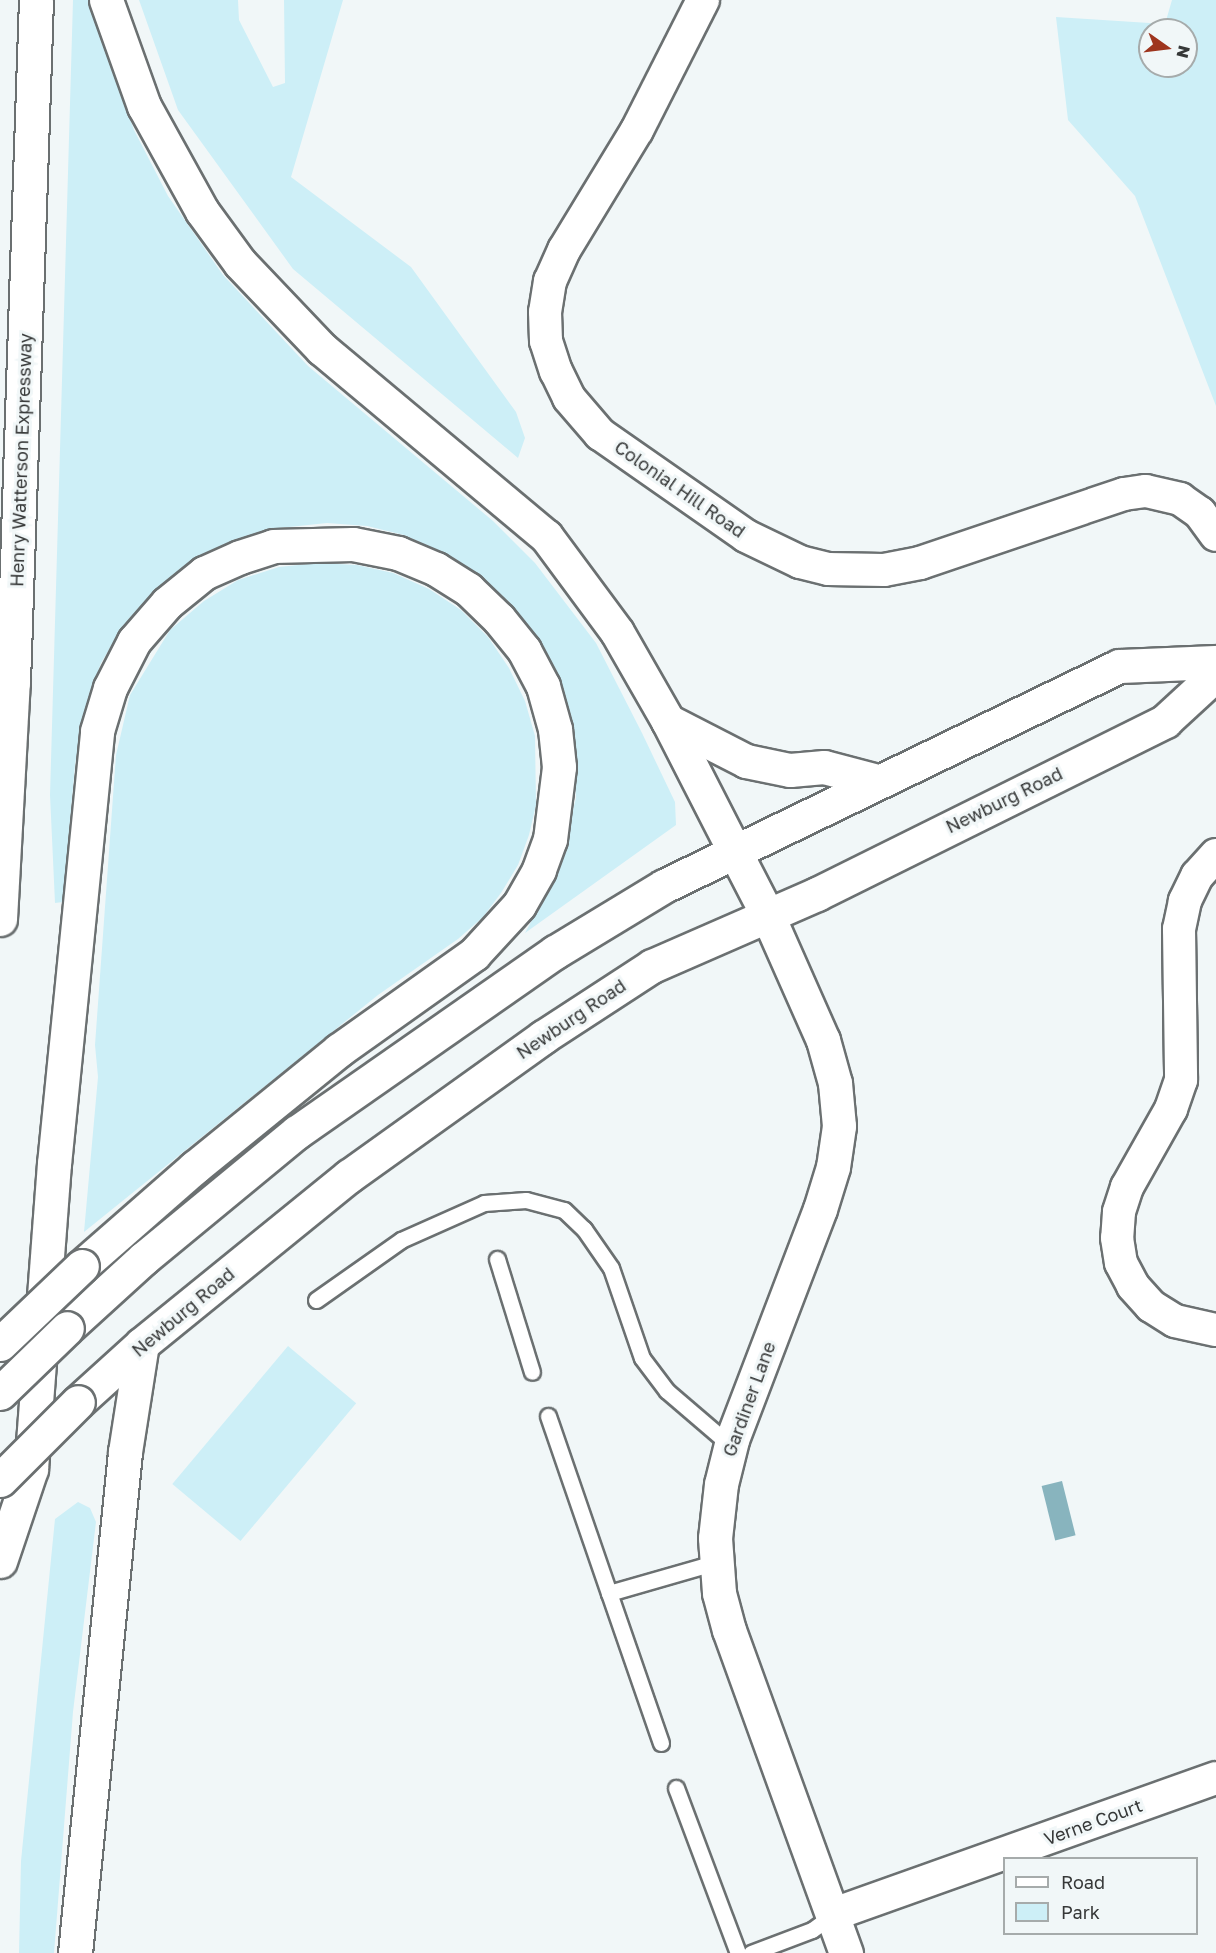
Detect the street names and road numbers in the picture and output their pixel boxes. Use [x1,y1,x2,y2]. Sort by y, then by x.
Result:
street label: Henry Watterson Expressway [6,333,36,587]
street label: Colonial Hill Road [611,436,749,542]
street label: Newburg Road [942,762,1066,838]
street label: Newburg Road [512,975,630,1063]
street label: Newburg Road [127,1263,239,1361]
street label: Gardiner Lane [718,1339,780,1459]
street label: Verne Court [1041,1794,1145,1850]

